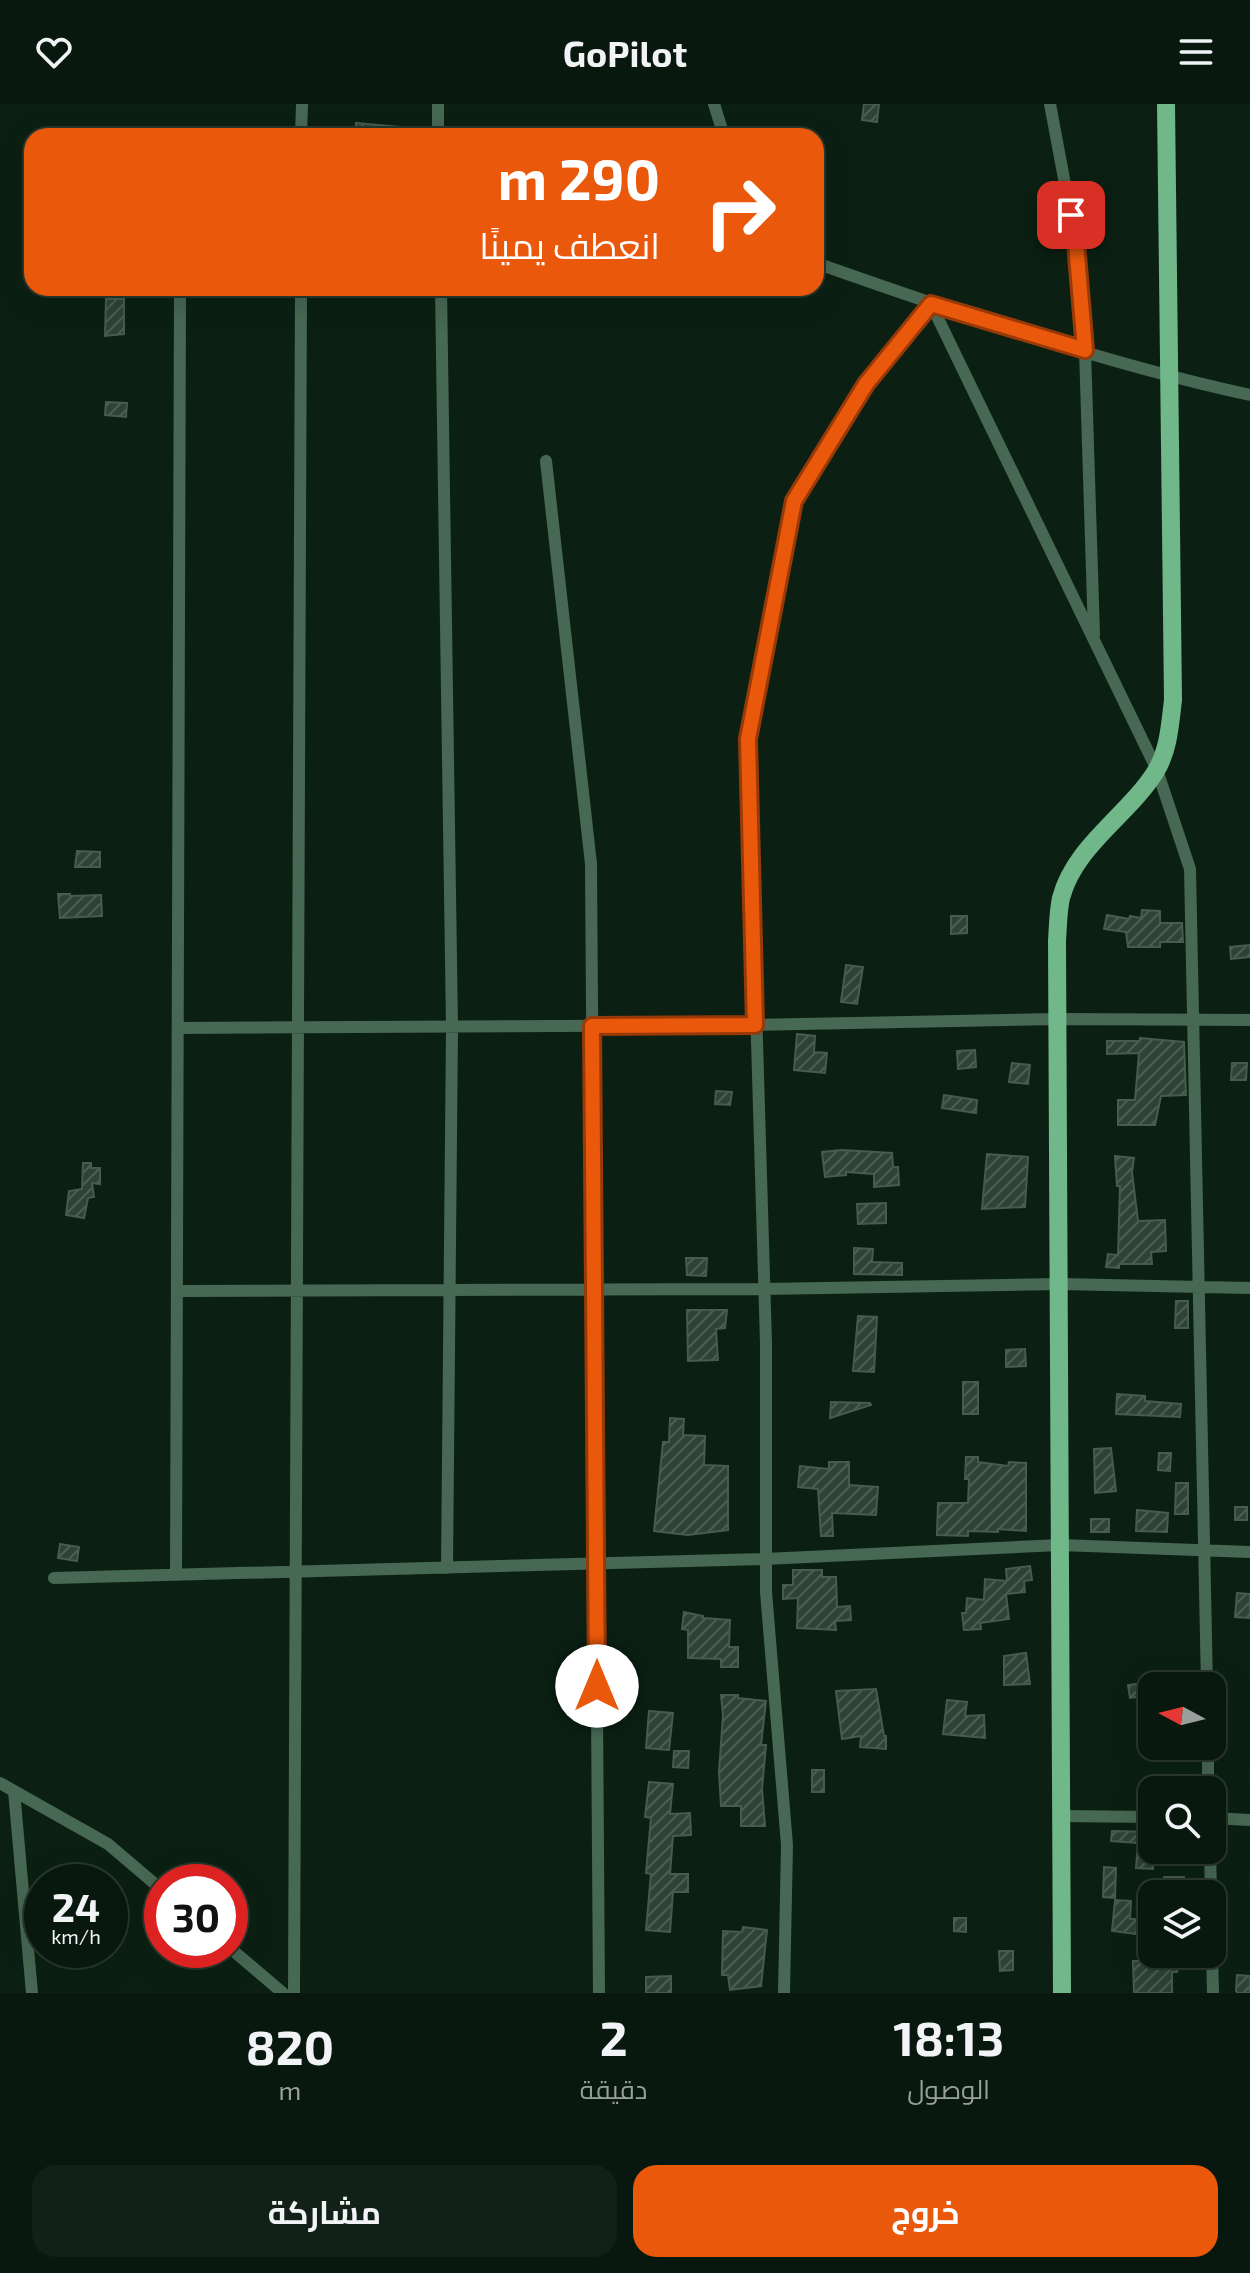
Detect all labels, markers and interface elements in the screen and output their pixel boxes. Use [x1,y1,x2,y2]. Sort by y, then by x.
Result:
icon: heart [32,30,76,74]
icon: menu [1174,30,1218,74]
text: GoPilot [563,31,687,74]
text: 290 m [498,144,660,211]
icon: right [688,160,792,264]
pin [1037,181,1105,249]
icon: arrive [1049,193,1093,237]
text: انعطف يمينًا [479,223,660,266]
position arrow [555,1644,639,1728]
north arrow [1138,1672,1226,1760]
map controls [1138,1672,1226,1968]
button: search [1138,1776,1226,1864]
speed limit sign: 30 [144,1864,248,1968]
button: layers [1138,1880,1226,1968]
text: 24 [52,1882,100,1930]
text: km/h [51,1924,101,1948]
text: 2 [600,2008,628,2066]
text: 18:13 [893,2008,1004,2066]
text: 820 [246,2017,334,2075]
text: دقيقة [580,2073,647,2104]
text: الوصول [907,2073,990,2104]
text: m [279,2074,301,2105]
button: مشاركة [32,2165,617,2257]
button: خروج [633,2165,1218,2257]

